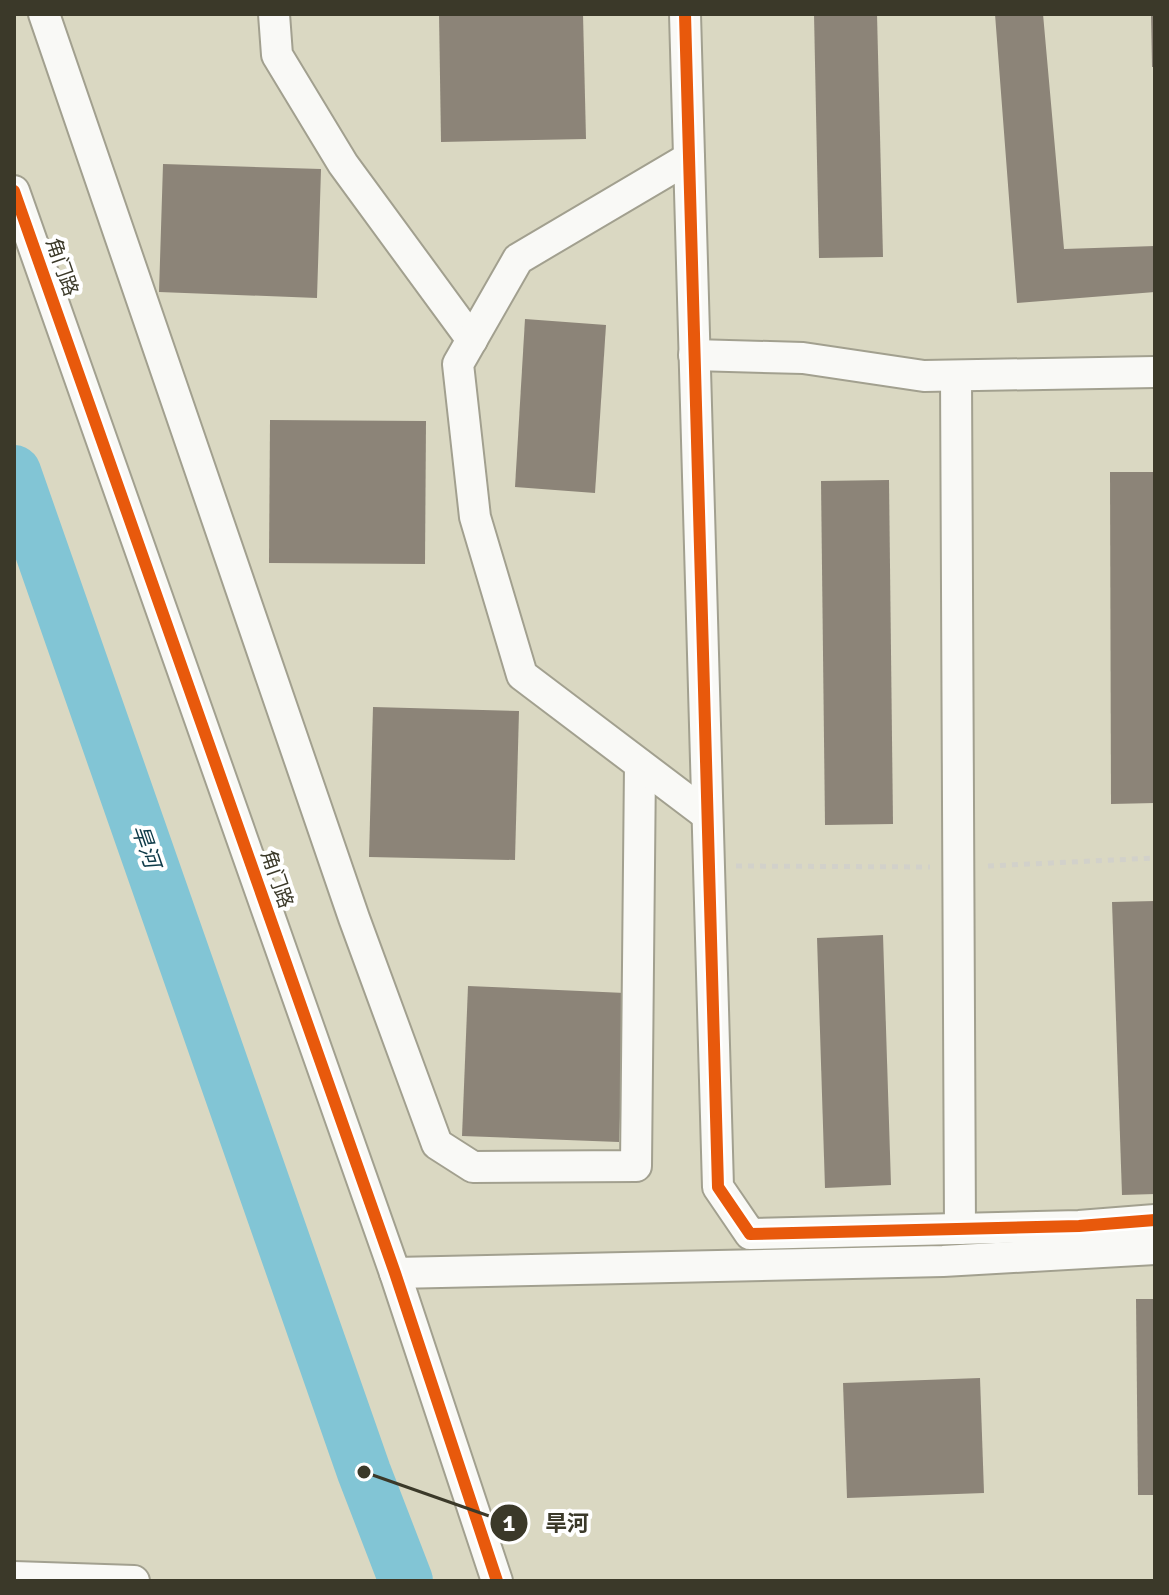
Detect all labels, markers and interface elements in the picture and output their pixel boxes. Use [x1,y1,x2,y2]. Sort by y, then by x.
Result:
street label: 角门路 [40,235,84,299]
water label: 旱河 [126,821,167,875]
street label: 角门路 [255,847,299,911]
callout: 旱河 [489,1500,605,1546]
text: 1 [503,1508,516,1538]
text: 旱河 [545,1510,589,1537]

